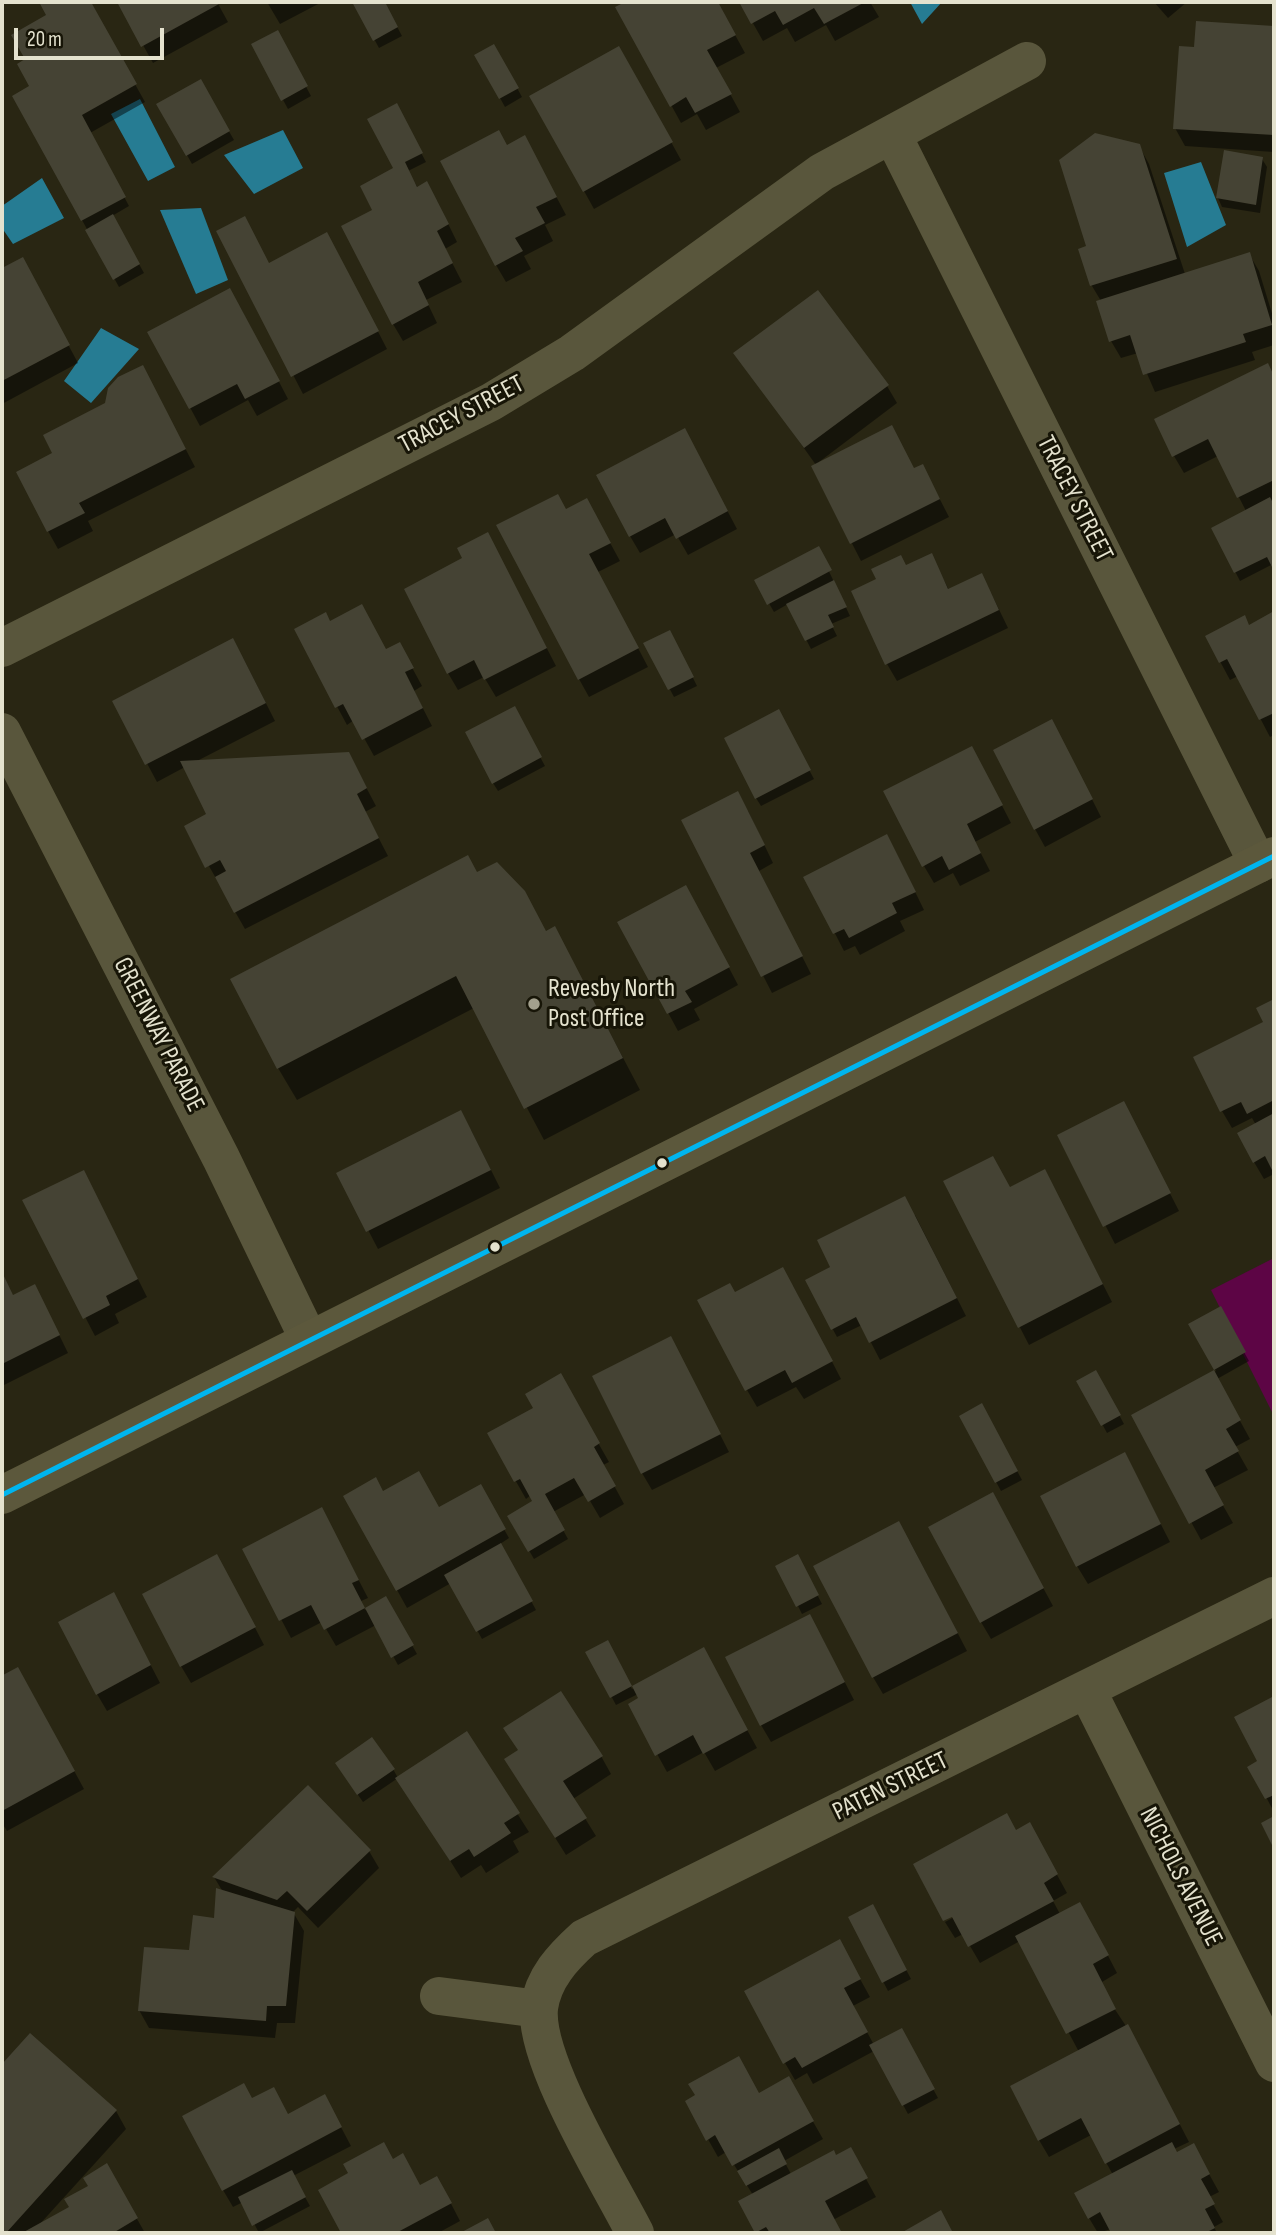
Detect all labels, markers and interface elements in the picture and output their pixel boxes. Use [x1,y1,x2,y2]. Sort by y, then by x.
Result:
scale bar [18,14,168,58]
text: 20 m [27,27,62,52]
street label: TRACEY STREET [394,369,530,461]
street label: TRACEY STREET [1029,431,1119,567]
street label: GREENWAY PARADE [106,953,210,1117]
place label: Revesby North Post Office [548,973,675,1034]
marker: Revesby North Post Office [526,996,542,1012]
unlabelled marker [655,1156,669,1170]
unlabelled marker [488,1240,502,1254]
street label: PATEN STREET [828,1746,954,1828]
street label: NICHOLS AVENUE [1132,1802,1228,1952]

